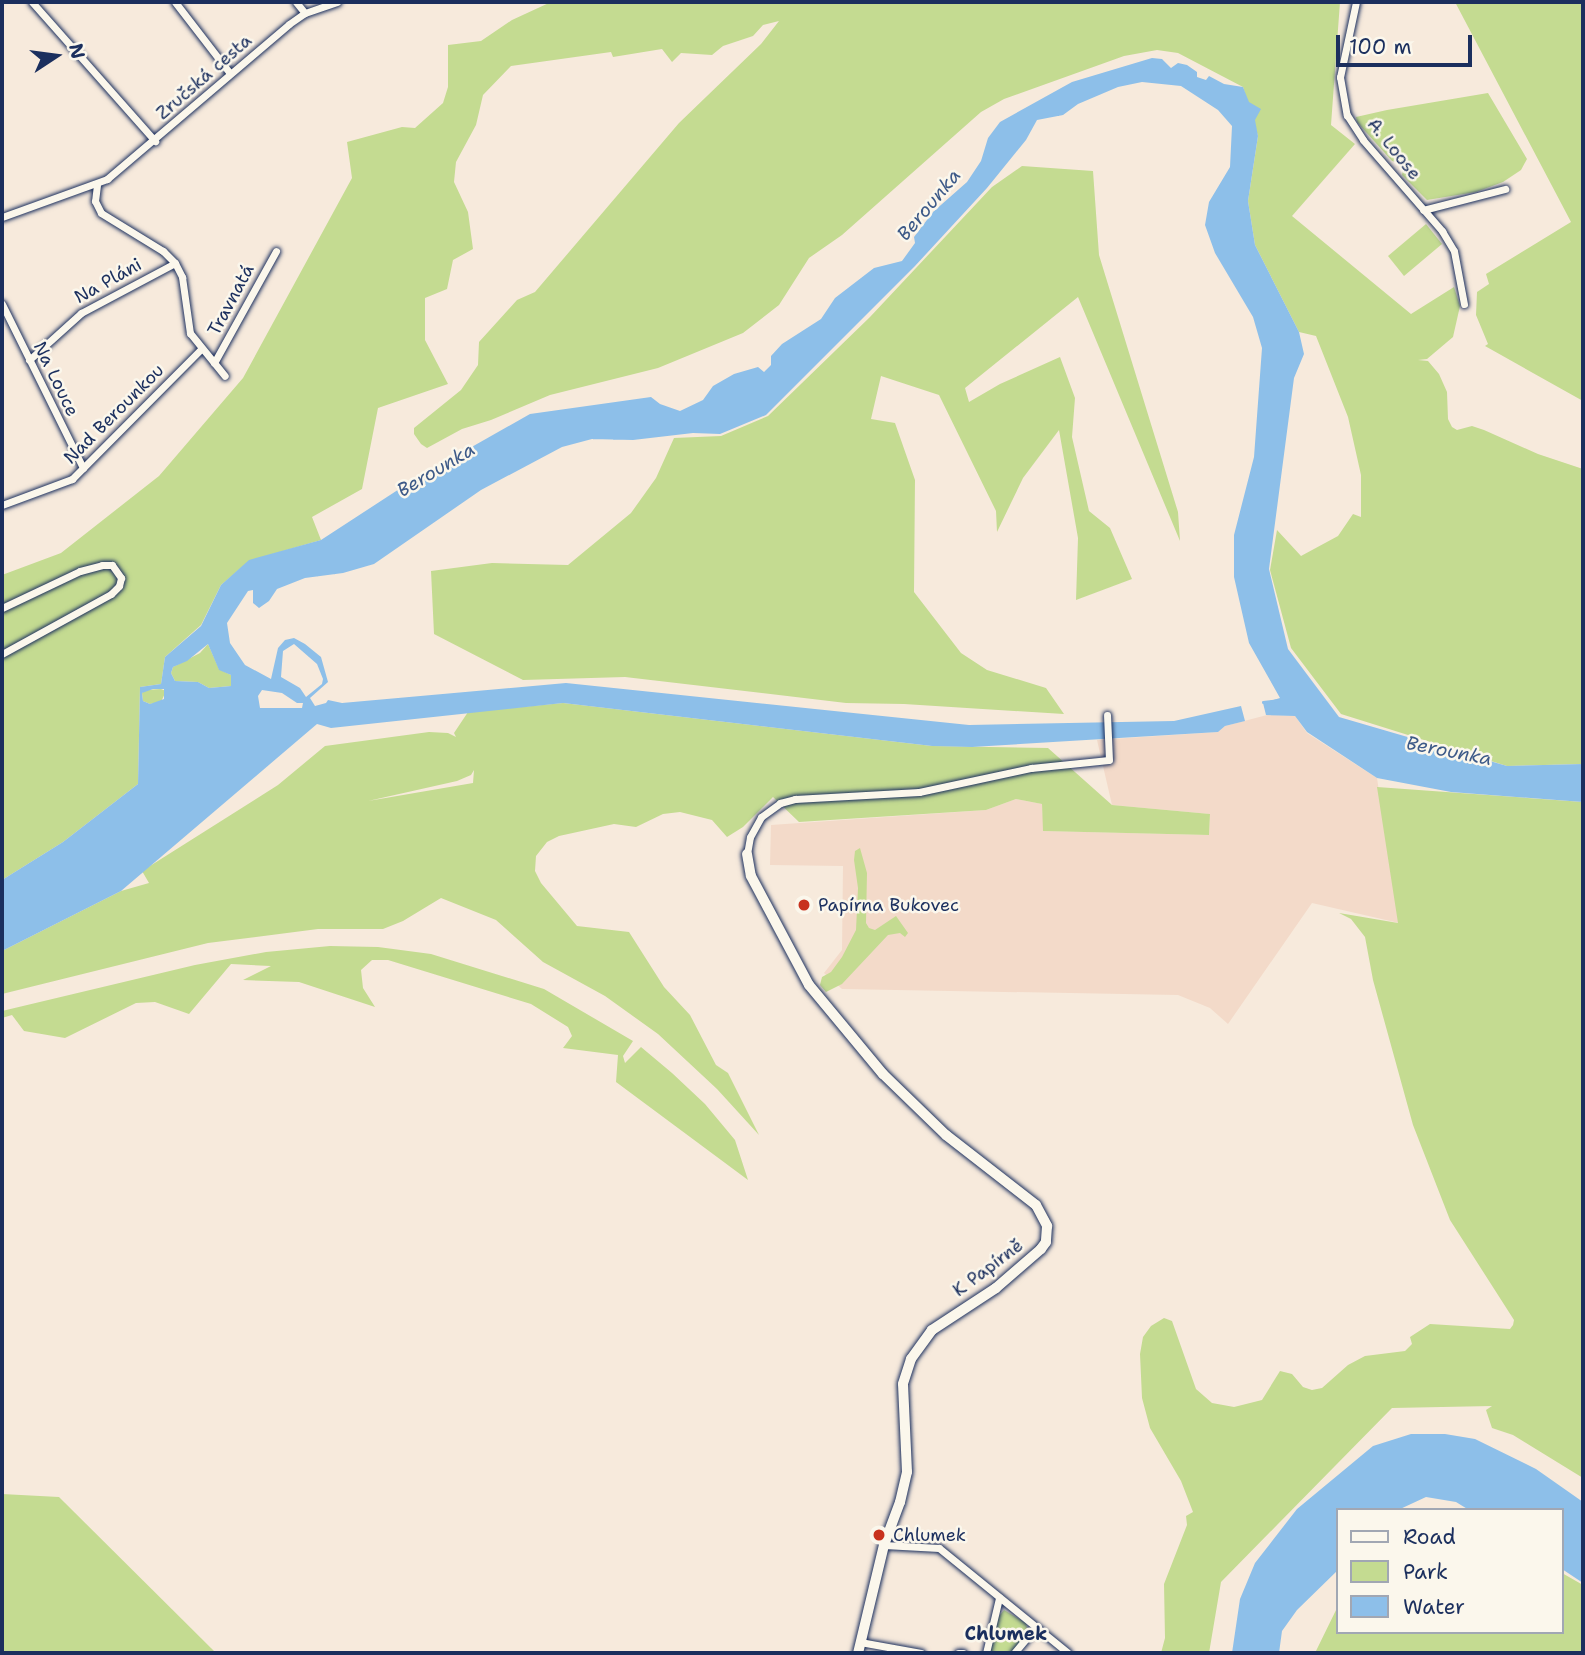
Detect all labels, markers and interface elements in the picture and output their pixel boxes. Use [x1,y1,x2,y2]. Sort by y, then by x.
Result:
north arrow [21,21,91,91]
scale bar [1340,21,1476,65]
street label: Zručská cesta [152,30,256,124]
text: 100 m [1349,33,1412,61]
text: N [63,41,91,61]
street label: A. Loose [1363,114,1425,184]
water label: Berounka [892,164,966,246]
street label: Na Pláni [70,254,146,308]
street label: Travnatá [203,261,259,339]
street label: Na Louce [29,338,83,420]
street label: Nad Berounkou [59,359,169,469]
water label: Berounka [393,438,479,502]
water label: Berounka [1404,732,1494,770]
place label: Papírna Bukovec [818,894,959,916]
marker: Papírna Bukovec [796,897,812,913]
street label: K Papírně [949,1235,1027,1301]
legend [1336,1508,1564,1634]
text: Road [1403,1523,1456,1551]
place label: Chlumek [893,1524,966,1546]
marker: Chlumek [871,1527,887,1543]
text: Park [1403,1558,1448,1586]
text: Water [1403,1593,1465,1621]
district label: Chlumek [965,1623,1047,1645]

